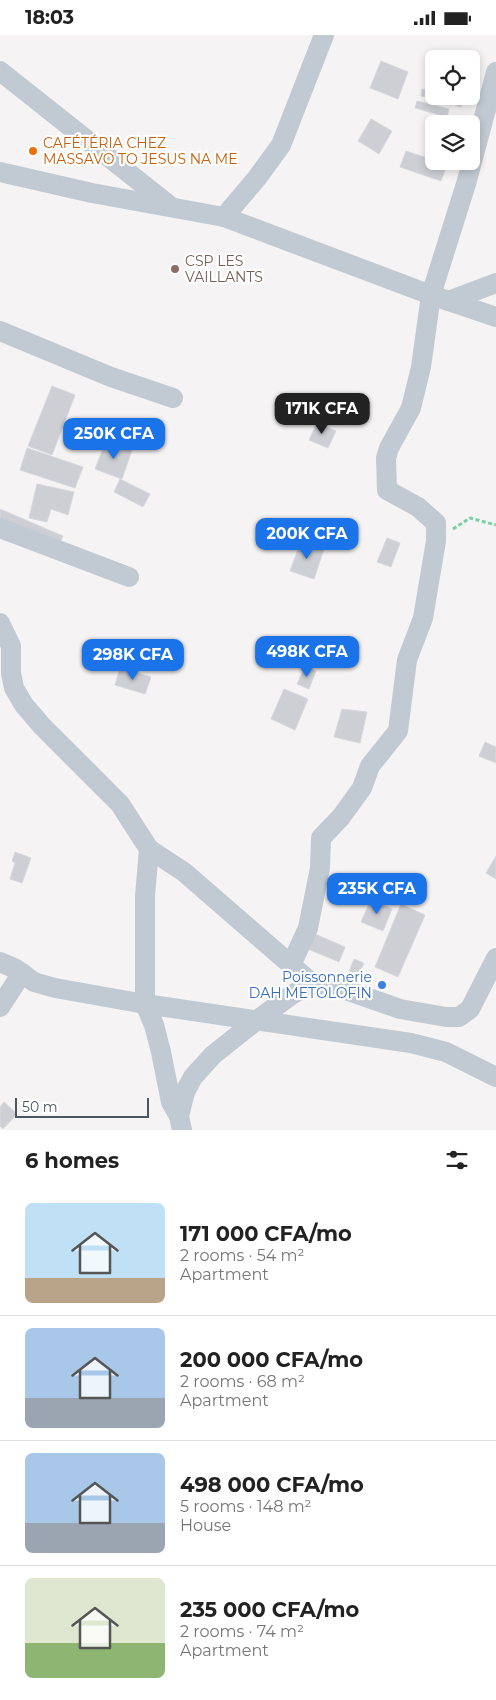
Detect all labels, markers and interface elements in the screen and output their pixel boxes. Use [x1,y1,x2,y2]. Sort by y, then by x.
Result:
text: 18:03 [25,6,74,29]
map controls [425,50,480,170]
button: locate [425,50,480,105]
button: layers [425,115,480,170]
place label: CAFÉTÉRIA CHEZ MASSAVO TO JESUS NA ME [43,134,238,168]
marker: CAFÉTÉRIA CHEZ MASSAVO TO JESUS NA ME [27,145,39,157]
place label: CSP LES VAILLANTS [185,252,263,286]
marker: CSP LES VAILLANTS [169,263,181,275]
pin: 171K CFA [270,393,374,435]
text: 171K CFA [286,399,358,418]
pin: 250K CFA [62,417,166,460]
text: 250K CFA [74,424,154,443]
pin: 200K CFA [255,517,359,560]
text: 200K CFA [266,524,348,543]
pin: 498K CFA [255,635,359,678]
pin: 298K CFA [81,639,185,681]
text: 498K CFA [266,642,348,661]
text: 298K CFA [93,645,173,664]
pin: 235K CFA [325,873,429,915]
text: 235K CFA [338,879,416,898]
place label: Poissonnerie DAH METOLOFIN [249,968,372,1002]
marker: Poissonnerie DAH METOLOFIN [376,979,388,991]
scale bar [15,1095,149,1118]
text: 50 m [22,1098,58,1116]
icon: filters [443,1146,471,1174]
text: 6 homes [25,1148,119,1173]
text: 171 000 CFA/mo [180,1221,352,1246]
icon: home [65,1223,125,1283]
text: 2 rooms · 54 m² [180,1246,304,1265]
text: Apartment [180,1265,269,1284]
text: 200 000 CFA/mo [180,1347,363,1372]
icon: home [65,1348,125,1408]
text: 2 rooms · 68 m² [180,1372,305,1391]
text: Apartment [180,1391,269,1410]
text: 498 000 CFA/mo [180,1472,364,1497]
icon: home [65,1473,125,1533]
text: 5 rooms · 148 m² [180,1497,312,1516]
text: House [180,1516,231,1535]
text: 235 000 CFA/mo [180,1597,359,1622]
icon: home [65,1598,125,1658]
text: 2 rooms · 74 m² [180,1622,304,1641]
text: Apartment [180,1641,269,1660]

